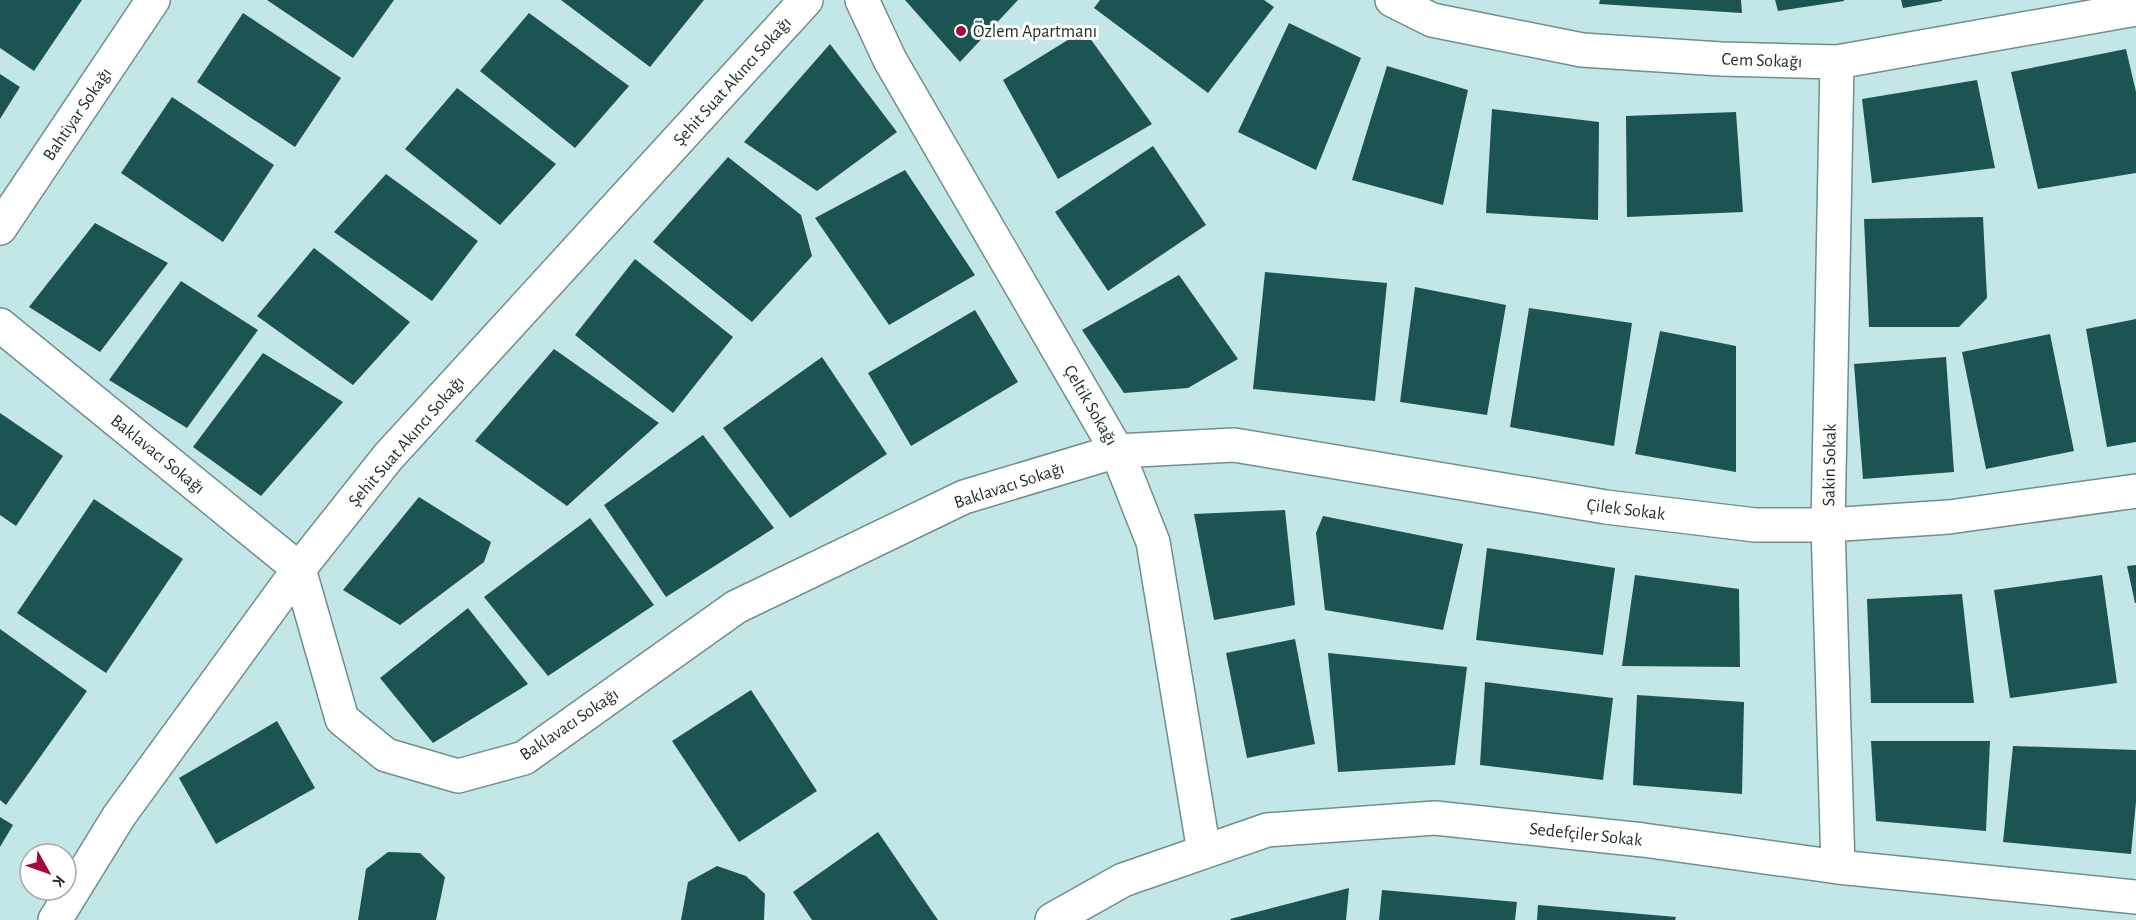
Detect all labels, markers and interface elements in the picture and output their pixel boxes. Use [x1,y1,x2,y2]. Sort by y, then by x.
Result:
street label: Şehit Suat Akıncı Sokağı [670,14,795,150]
place label: Özlem Apartmanı [973,21,1097,41]
marker: Özlem Apartmanı [954,24,968,38]
street label: Cem Sokağı [1721,51,1803,71]
street label: Bahtiyar Sokağı [40,65,115,164]
street label: Çeltik Sokağı [1060,362,1120,449]
street label: Şehit Suat Akıncı Sokağı [345,373,468,510]
street label: Baklavacı Sokağı [107,412,208,498]
street label: Sakin Sokak [1820,423,1840,506]
street label: Baklavacı Sokağı [952,460,1067,512]
street label: Çilek Sokak [1586,496,1667,524]
street label: Baklavacı Sokağı [517,685,622,764]
street label: Sedefçiler Sokak [1529,820,1644,850]
north arrow [18,842,78,902]
text: K [49,872,68,890]

